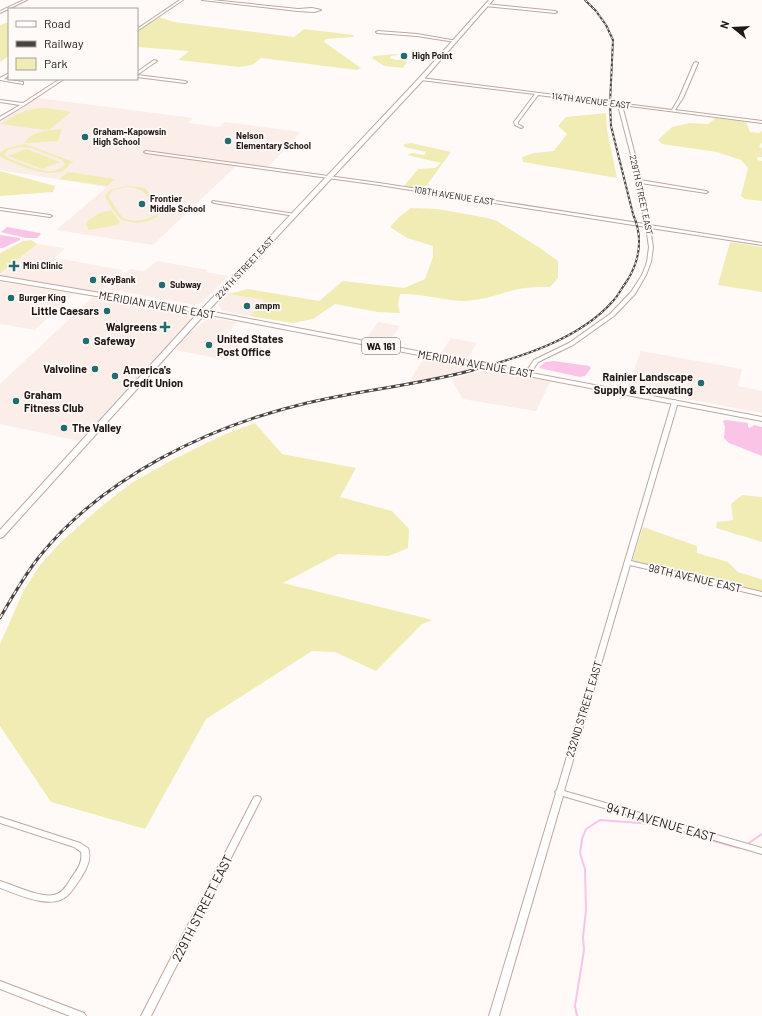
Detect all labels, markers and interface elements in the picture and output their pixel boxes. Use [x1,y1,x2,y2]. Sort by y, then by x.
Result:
legend [8,8,138,80]
north arrow [714,8,754,48]
text: Road [44,16,71,30]
text: N [717,19,731,30]
text: Railway [44,36,84,50]
place label: High Point [412,50,453,61]
marker: High Point [399,51,409,61]
text: Park [44,56,68,70]
street label: 114TH AVENUE EAST [551,90,631,111]
place label: Graham-Kapowsin High School [93,126,166,147]
place label: Nelson Elementary School [236,130,311,151]
marker: Graham-Kapowsin High School [80,132,90,142]
marker: Nelson Elementary School [223,136,233,146]
street label: 229TH STREET EAST [628,154,655,236]
street label: 108TH AVENUE EAST [413,184,495,207]
place label: Frontier Middle School [150,193,205,214]
marker: Frontier Middle School [137,199,147,209]
street label: 224TH STREET EAST [213,234,277,301]
marker: Mini Clinic [8,260,20,272]
place label: Mini Clinic [23,260,63,271]
place label: KeyBank [101,274,136,285]
marker: KeyBank [88,275,98,285]
place label: Subway [170,279,202,290]
marker: Subway [157,280,167,290]
street label: MERIDIAN AVENUE EAST [98,288,216,321]
place label: Burger King [19,292,66,303]
marker: Burger King [6,293,16,303]
place label: ampm [255,300,280,311]
marker: ampm [242,301,252,311]
place label: Little Caesars [31,304,99,317]
marker: Little Caesars [102,306,112,316]
place label: Walgreens [106,320,157,333]
marker: Walgreens [160,322,170,332]
place label: United States Post Office [217,332,284,358]
place label: Safeway [94,334,136,347]
marker: Safeway [81,336,91,346]
road number: WA 161 [362,338,400,354]
marker: United States Post Office [204,340,214,350]
street label: MERIDIAN AVENUE EAST [417,347,535,380]
place label: Valvoline [43,362,87,375]
place label: America's Credit Union [123,363,183,389]
marker: Valvoline [90,364,100,374]
place label: Rainier Landscape Supply & Excavating [594,370,693,396]
marker: America's Credit Union [110,371,120,381]
marker: Rainier Landscape Supply & Excavating [696,378,706,388]
place label: Graham Fitness Club [24,388,84,414]
marker: Graham Fitness Club [11,396,21,406]
place label: The Valley [72,421,122,434]
marker: The Valley [59,423,69,433]
street label: 98TH AVENUE EAST [647,560,743,595]
street label: 232ND STREET EAST [563,659,604,759]
street label: 94TH AVENUE EAST [605,799,717,845]
street label: 229TH STREET EAST [168,852,236,964]

